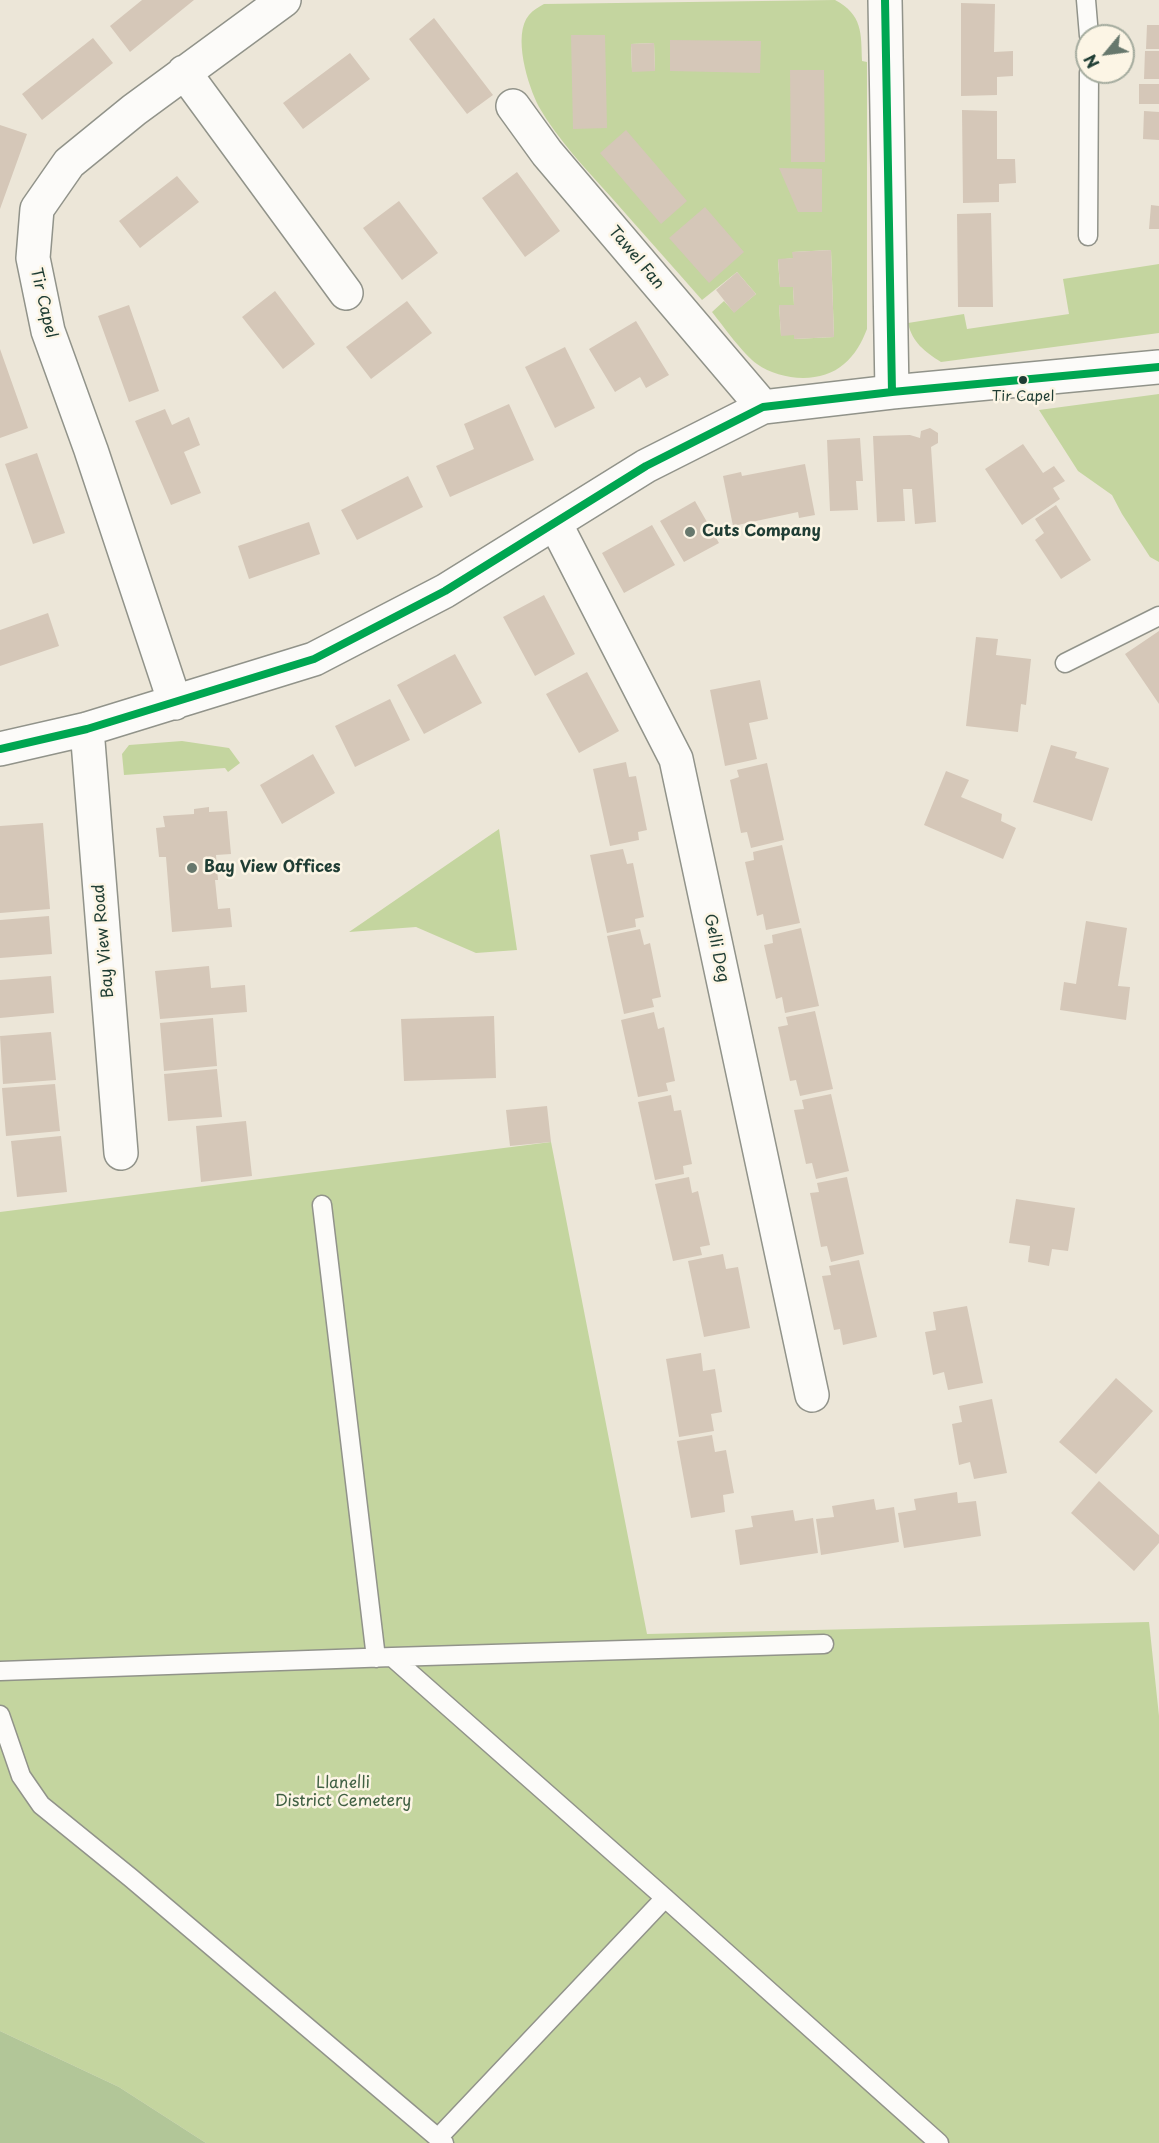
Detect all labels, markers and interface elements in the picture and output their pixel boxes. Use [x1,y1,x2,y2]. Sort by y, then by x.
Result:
north arrow [1075,24,1135,84]
text: N [1077,50,1105,73]
street label: Tawel Fan [604,223,668,293]
street label: Tir Capel [26,266,60,340]
marker: Tir Capel [1017,374,1029,386]
place label: Tir Capel [992,389,1054,405]
place label: Cuts Company [702,522,821,542]
marker: Cuts Company [683,525,697,539]
place label: Bay View Offices [204,858,340,878]
marker: Bay View Offices [185,861,199,875]
street label: Bay View Road [89,883,119,999]
street label: Gelli Deg [699,912,733,984]
park label: Llanelli District Cemetery [274,1774,412,1812]

